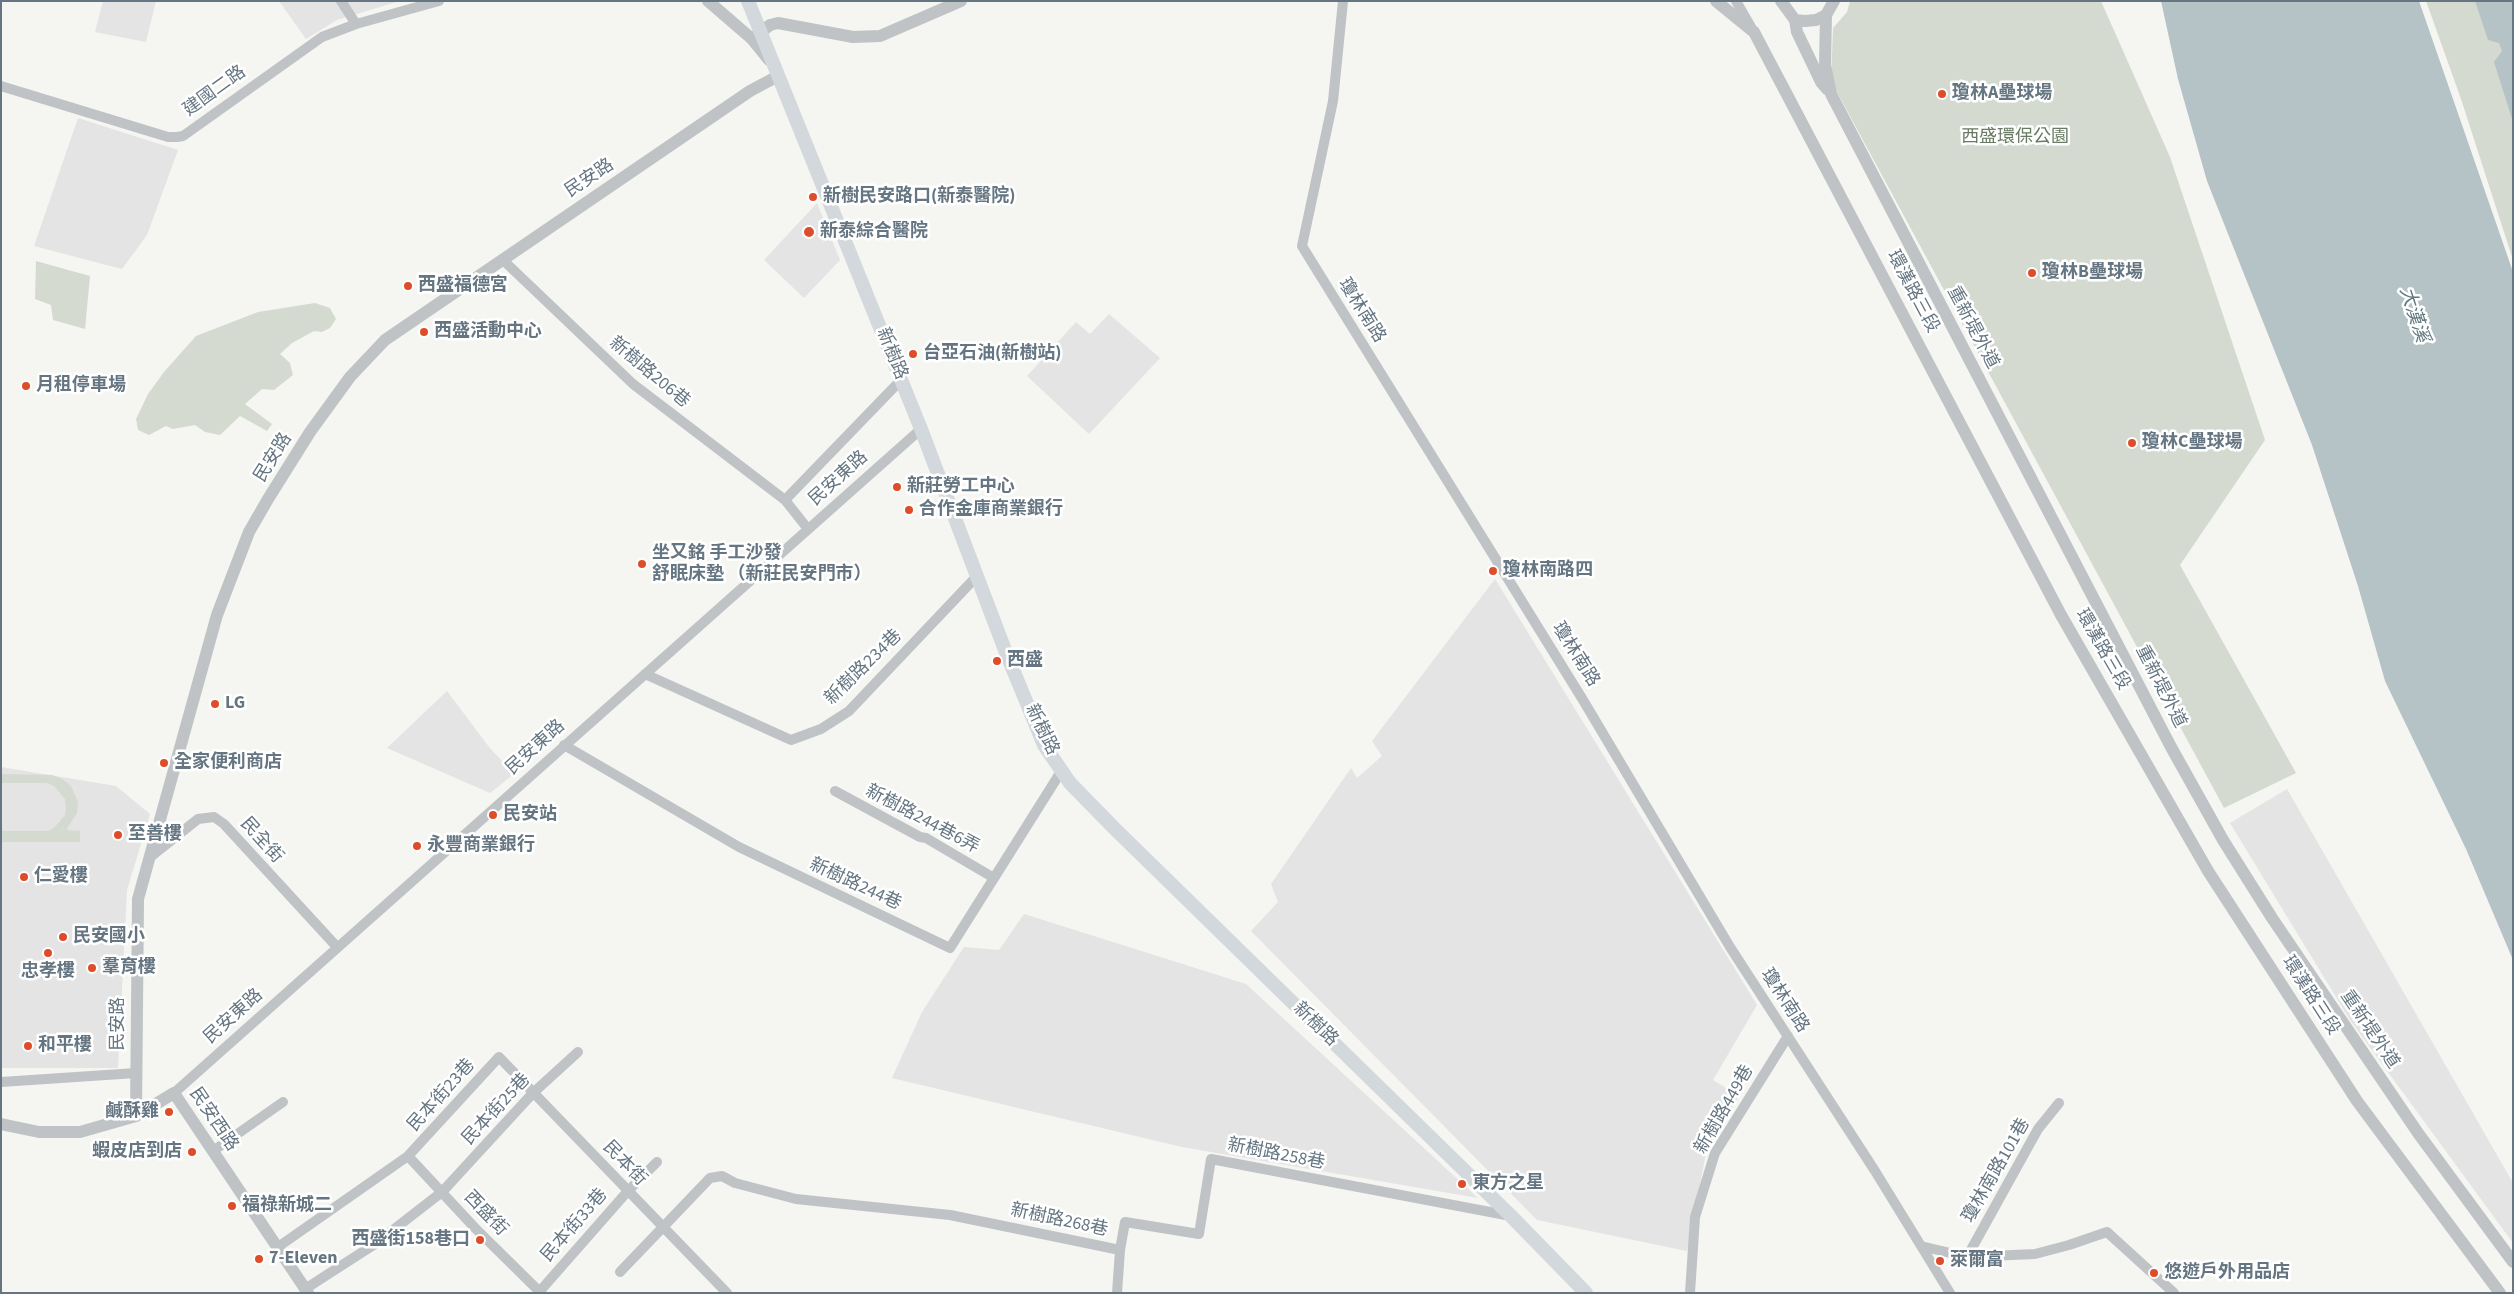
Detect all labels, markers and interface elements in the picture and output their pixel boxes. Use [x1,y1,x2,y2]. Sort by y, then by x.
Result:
street label: 建國二路 [180,62,250,122]
place label: 瓊林A壘球場 [1952,83,2052,105]
marker: 瓊林A壘球場 [1936,88,1948,100]
park label: 西盛環保公園 [1961,127,2069,149]
street label: 民安路 [562,155,618,203]
place label: 新樹民安路口(新泰醫院) [823,186,1015,208]
marker: 新樹民安路口(新泰醫院) [807,191,819,203]
place label: 新泰綜合醫院 [820,221,928,243]
marker: 新泰綜合醫院 [802,225,816,239]
street label: 環漢路三段 [1881,247,1943,337]
place label: 瓊林B壘球場 [2042,262,2143,284]
marker: 瓊林B壘球場 [2026,267,2038,279]
place label: 西盛福德宮 [418,275,508,297]
street label: 瓊林南路 [1333,275,1389,347]
marker: 西盛福德宮 [402,280,414,292]
street label: 重新堤外道 [1941,283,2003,373]
water label: 大漢溪 [2393,284,2433,346]
place label: 西盛活動中心 [434,321,542,343]
street label: 新樹路 [871,325,911,383]
marker: 西盛活動中心 [418,326,430,338]
street label: 新樹路206巷 [604,333,694,413]
place label: 台亞石油(新樹站) [923,343,1061,365]
marker: 台亞石油(新樹站) [907,348,919,360]
place label: 月租停車場 [36,375,126,397]
marker: 月租停車場 [20,380,32,392]
street label: 民安路 [251,429,297,487]
place label: 瓊林C壘球場 [2142,432,2242,454]
marker: 瓊林C壘球場 [2126,437,2138,449]
street label: 民安東路 [805,447,873,511]
place label: 新莊勞工中心 [907,476,1015,498]
marker: 新莊勞工中心 [891,481,903,493]
place label: 合作金庫商業銀行 [919,499,1063,521]
marker: 合作金庫商業銀行 [903,504,915,516]
place label: 坐又銘 手工沙發 舒眠床墊 （新莊民安門市） [652,543,872,586]
marker: 坐又銘 手工沙發 舒眠床墊 （新莊民安門市） [636,558,648,570]
place label: 瓊林南路四 [1503,560,1593,582]
marker: 瓊林南路四 [1487,565,1499,577]
street label: 環漢路三段 [2070,606,2134,694]
street label: 瓊林南路 [1547,619,1603,691]
street label: 新樹路234巷 [821,626,907,710]
street label: 重新堤外道 [2130,642,2190,732]
place label: 西盛 [1007,650,1043,672]
marker: 西盛 [991,655,1003,667]
place label: LG [225,693,245,715]
marker: LG [209,698,221,710]
street label: 新樹路 [1019,701,1063,759]
street label: 民安東路 [502,716,570,780]
place label: 全家便利商店 [174,752,282,774]
marker: 全家便利商店 [158,757,170,769]
street label: 新樹路244巷6弄 [861,781,983,859]
place label: 民安站 [503,804,557,826]
marker: 民安站 [487,809,499,821]
street label: 民全街 [235,814,287,868]
place label: 至善樓 [128,824,182,846]
marker: 至善樓 [112,829,124,841]
place label: 永豐商業銀行 [427,835,535,857]
marker: 永豐商業銀行 [411,840,423,852]
street label: 新樹路244巷 [806,854,904,916]
place label: 仁愛樓 [34,866,88,888]
marker: 仁愛樓 [18,871,30,883]
place label: 民安國小 [73,926,145,948]
marker: 民安國小 [57,931,69,943]
marker: 忠孝樓 [42,947,54,959]
street label: 環漢路三段 [2276,952,2344,1040]
place label: 羣育樓 [102,957,156,979]
place label: 忠孝樓 [21,961,75,983]
marker: 羣育樓 [86,962,98,974]
street label: 瓊林南路 [1755,965,1813,1037]
street label: 民安東路 [200,985,268,1049]
street label: 重新堤外道 [2335,987,2403,1073]
street label: 民安路 [108,997,130,1051]
street label: 新樹路 [1288,998,1342,1052]
place label: 和平樓 [38,1035,92,1057]
marker: 和平樓 [22,1040,34,1052]
street label: 民本街23巷 [404,1055,480,1137]
street label: 新樹路449巷 [1691,1062,1759,1158]
street label: 民本街25巷 [458,1070,536,1150]
street label: 民安西路 [184,1084,242,1156]
place label: 鹹酥雞 [105,1101,159,1123]
marker: 鹹酥雞 [163,1106,175,1118]
street label: 瓊林南路101巷 [1958,1115,2036,1227]
street label: 新樹路258巷 [1225,1135,1327,1175]
street label: 民本街 [597,1137,651,1191]
place label: 蝦皮店到店 [92,1141,182,1163]
marker: 蝦皮店到店 [186,1146,198,1158]
place label: 東方之星 [1472,1173,1544,1195]
marker: 東方之星 [1456,1178,1468,1190]
street label: 民本街33巷 [537,1185,613,1267]
street label: 西盛街 [458,1187,512,1241]
place label: 福祿新城二 [242,1195,332,1217]
marker: 福祿新城二 [226,1200,238,1212]
street label: 新樹路268巷 [1008,1200,1110,1242]
place label: 西盛街158巷口 [351,1229,470,1251]
marker: 西盛街158巷口 [474,1234,486,1246]
place label: 7-Eleven [269,1248,338,1270]
place label: 萊爾富 [1950,1250,2004,1272]
marker: 7-Eleven [253,1253,265,1265]
marker: 萊爾富 [1934,1255,1946,1267]
place label: 悠遊戶外用品店 [2164,1262,2290,1284]
marker: 悠遊戶外用品店 [2148,1267,2160,1279]

